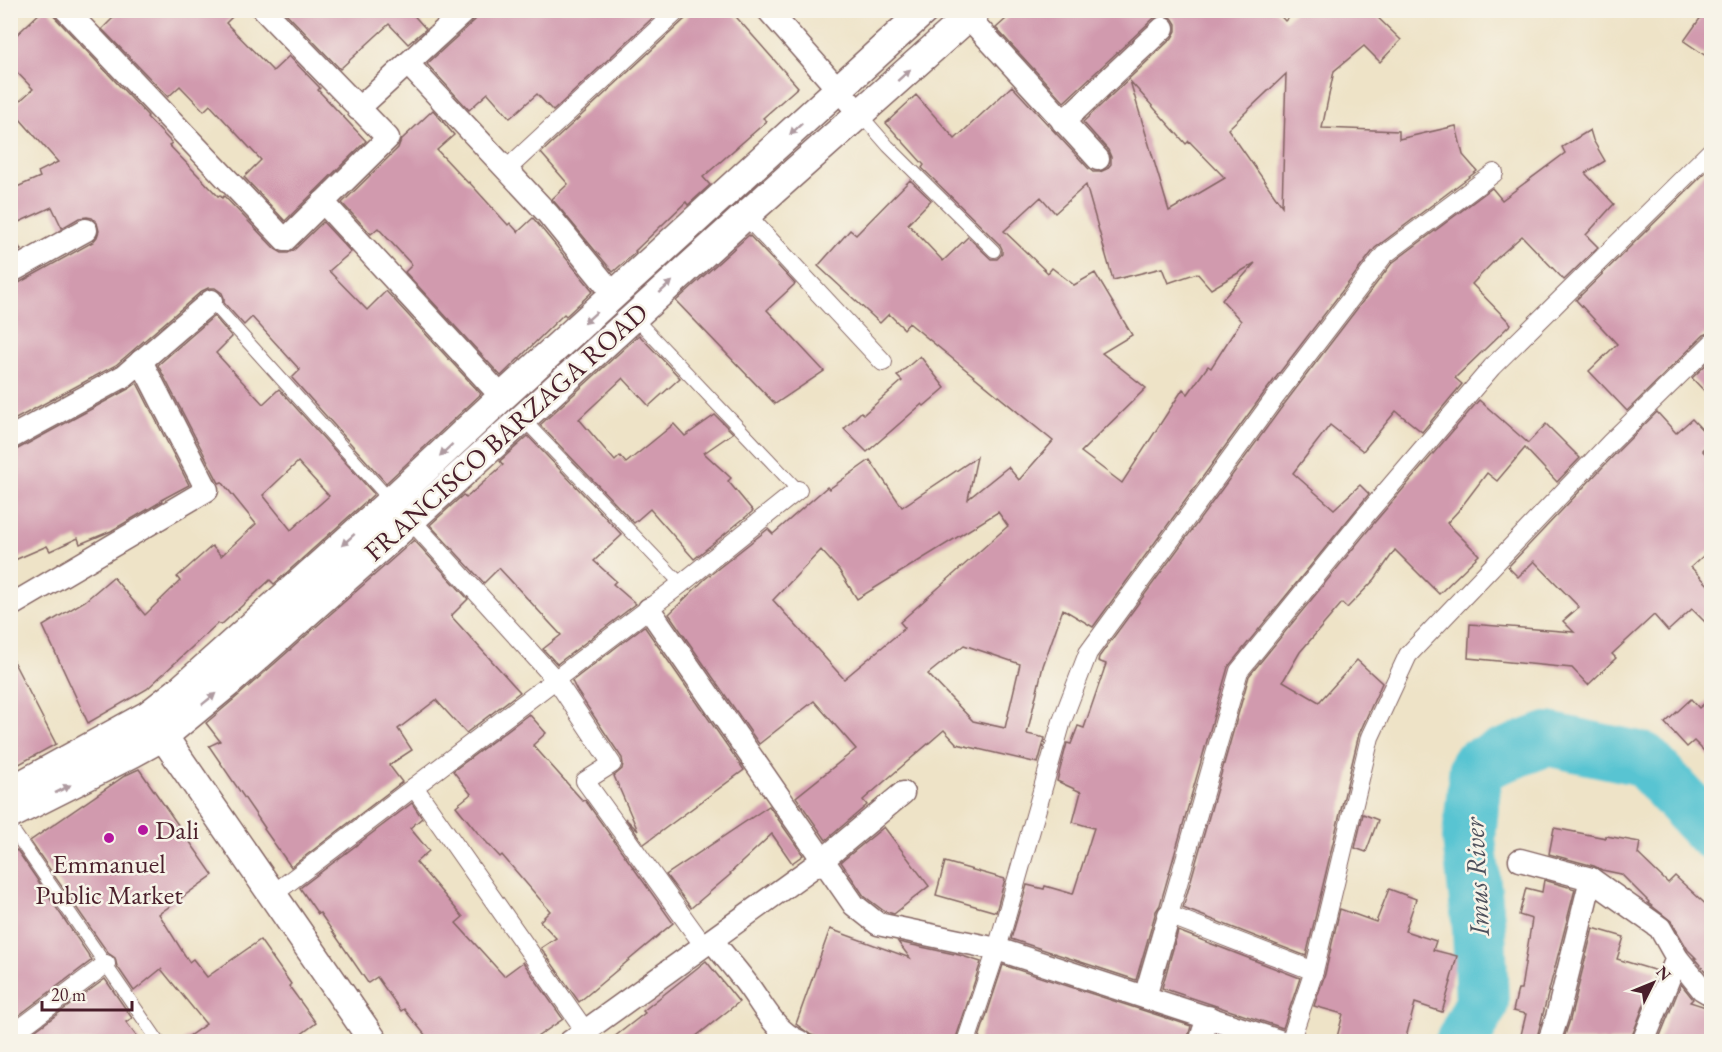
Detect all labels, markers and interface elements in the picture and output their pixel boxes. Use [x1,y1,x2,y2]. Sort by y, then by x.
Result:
one-way arrow [896,69,911,82]
one-way arrow [789,122,803,136]
one-way arrow [658,281,673,294]
street label: FRANCISCO BARZAGA ROAD [356,295,655,568]
one-way arrow [583,311,598,324]
one-way arrow [440,442,454,456]
one-way arrow [341,533,356,546]
one-way arrow [202,693,217,705]
one-way arrow [54,784,71,793]
place label: Dali [155,812,200,847]
water label: Imus River [1455,815,1497,938]
marker: Dali [136,823,150,837]
marker: Emmanuel Public Market [102,831,116,845]
place label: Emmanuel Public Market [35,846,183,912]
north arrow [1623,953,1683,1013]
text: N [1652,961,1676,985]
scale bar [42,974,132,1012]
text: 20 m [51,983,86,1006]

